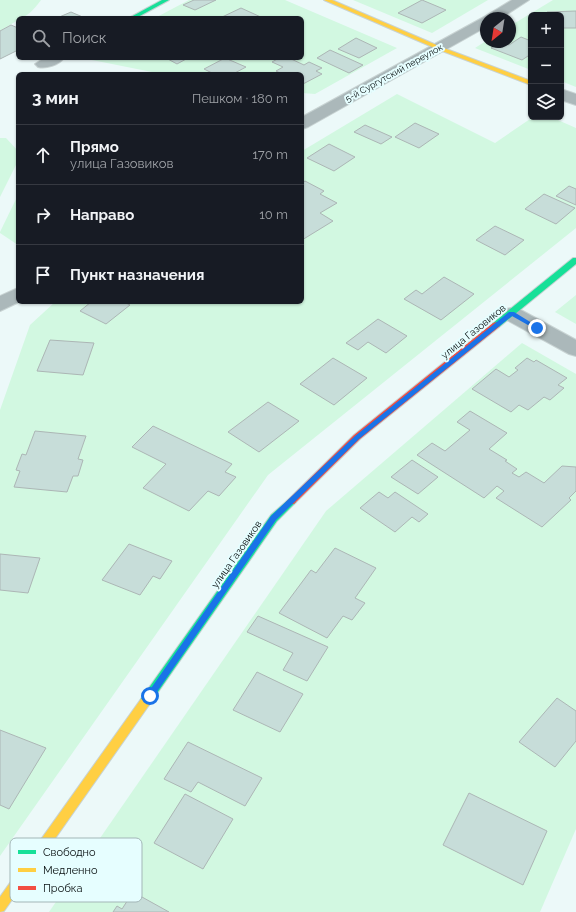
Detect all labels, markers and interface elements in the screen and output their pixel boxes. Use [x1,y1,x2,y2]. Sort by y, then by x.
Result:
north arrow [480,12,516,48]
map controls [528,12,564,120]
button: + [528,12,564,48]
search box [16,16,304,60]
icon: search [30,27,52,49]
text: Поиск [62,29,107,47]
street label: 5-й Сургутский переулок [344,42,445,104]
button: − [528,48,564,84]
button: layers [528,84,564,120]
text: 3 мин [32,88,79,108]
text: Пешком · 180 m [192,91,288,106]
text: Прямо [70,138,119,156]
icon: ahead [32,144,54,166]
text: 170 m [252,147,288,162]
text: улица Газовиков [70,156,173,171]
icon: right [32,204,54,226]
text: Направо [70,206,134,224]
text: 10 m [259,207,288,222]
icon: arrive [32,264,54,286]
text: Пункт назначения [70,266,204,284]
street label: улица Газовиков [439,302,508,361]
route end [528,319,546,337]
street label: улица Газовиков [209,519,264,590]
route start [141,687,159,705]
legend [10,838,142,902]
text: Свободно [43,846,96,859]
text: Медленно [43,864,98,877]
text: Пробка [43,882,83,895]

